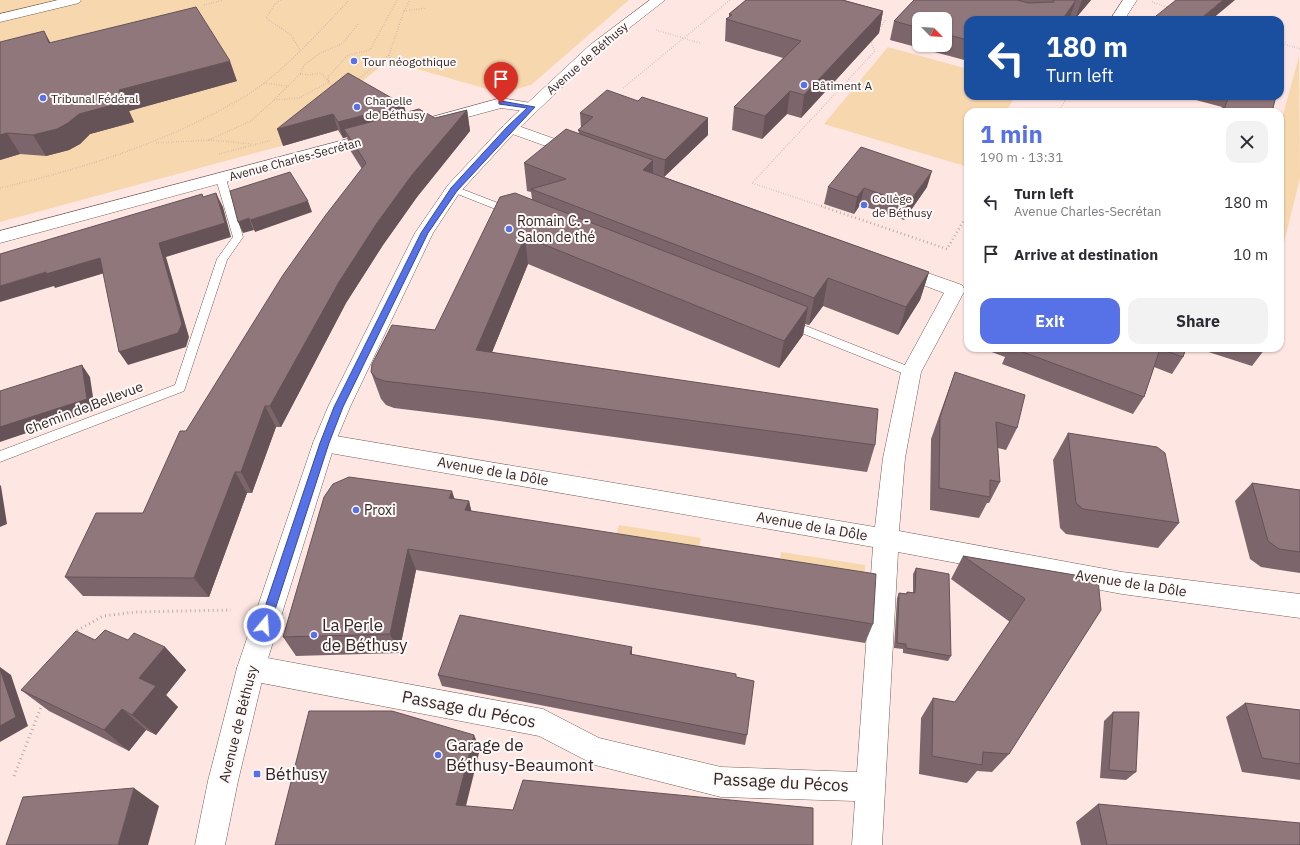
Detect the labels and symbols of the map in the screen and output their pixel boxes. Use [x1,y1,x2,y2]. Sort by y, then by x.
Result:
north arrow [912,12,952,52]
street label: Avenue de Béthusy [543,18,631,98]
place label: Tour néogothique [362,54,457,69]
marker: Tour néogothique [349,56,359,66]
pin [484,62,518,103]
place label: Bâtiment A [812,78,872,93]
marker: Bâtiment A [799,80,809,90]
place label: Tribunal Fédéral [51,91,138,106]
marker: Tribunal Fédéral [38,93,48,103]
place label: Chapelle de Béthusy [365,93,425,122]
marker: Chapelle de Béthusy [352,102,362,112]
street label: Avenue Charles-Secrétan [227,134,363,184]
place label: Collège de Béthusy [872,191,932,220]
marker: Collège de Béthusy [859,200,869,210]
place label: Romain C. - Salon de thé [517,212,595,246]
marker: Romain C. - Salon de thé [504,224,514,234]
street label: Chemin de Bellevue [22,377,146,439]
street label: Avenue de la Dôle [436,452,550,490]
place label: Proxi [364,501,396,519]
marker: Proxi [351,505,361,515]
street label: Avenue de la Dôle [755,507,869,545]
street label: Avenue de la Dôle [1074,565,1188,601]
position arrow [243,604,285,646]
place label: La Perle de Béthusy [322,614,408,656]
marker: La Perle de Béthusy [309,630,319,640]
street label: Avenue de Béthusy [215,663,261,785]
street label: Passage du Pécos [400,685,538,733]
place label: Garage de Béthusy-Beaumont [446,734,594,776]
marker: Garage de Béthusy-Beaumont [433,750,443,760]
place label: Béthusy [265,763,328,785]
street label: Passage du Pécos [712,767,850,797]
marker: Béthusy [252,769,262,779]

